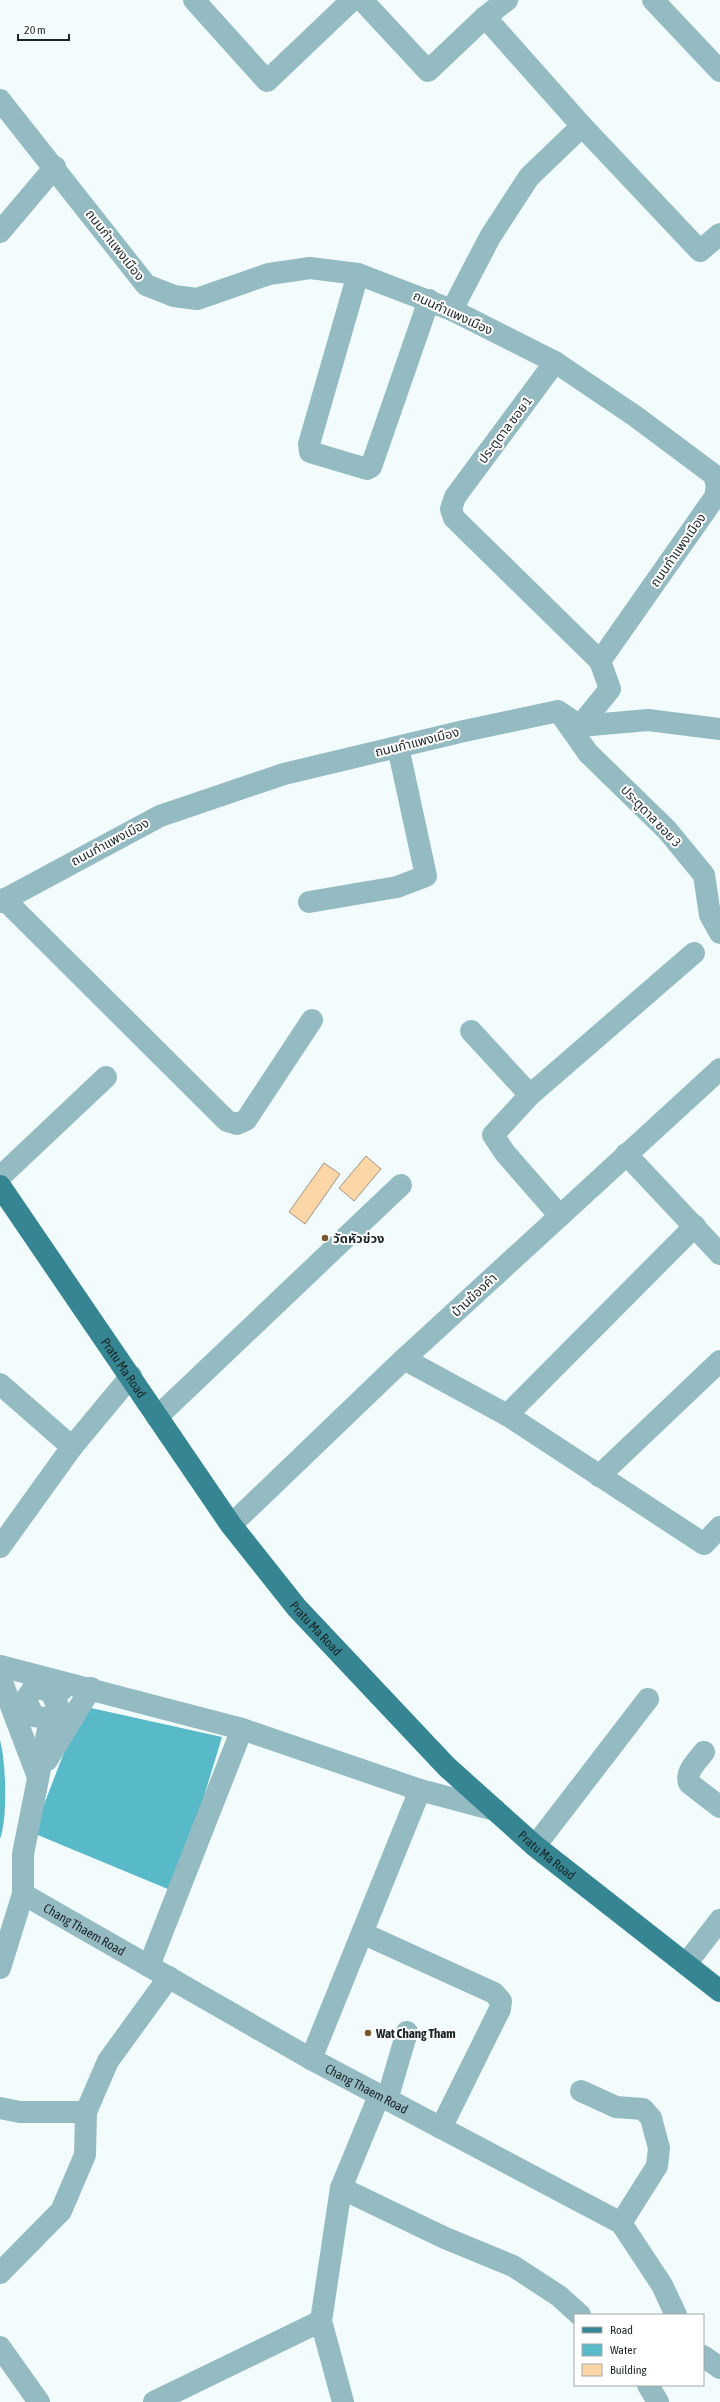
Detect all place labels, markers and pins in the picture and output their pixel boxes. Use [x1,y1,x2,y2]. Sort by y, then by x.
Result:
place label: วัดหัวข่วง [333,1231,385,1246]
marker: วัดหัวข่วง [320,1233,330,1243]
place label: Wat Chang Tham [375,2026,456,2041]
marker: Wat Chang Tham [363,2028,373,2038]

